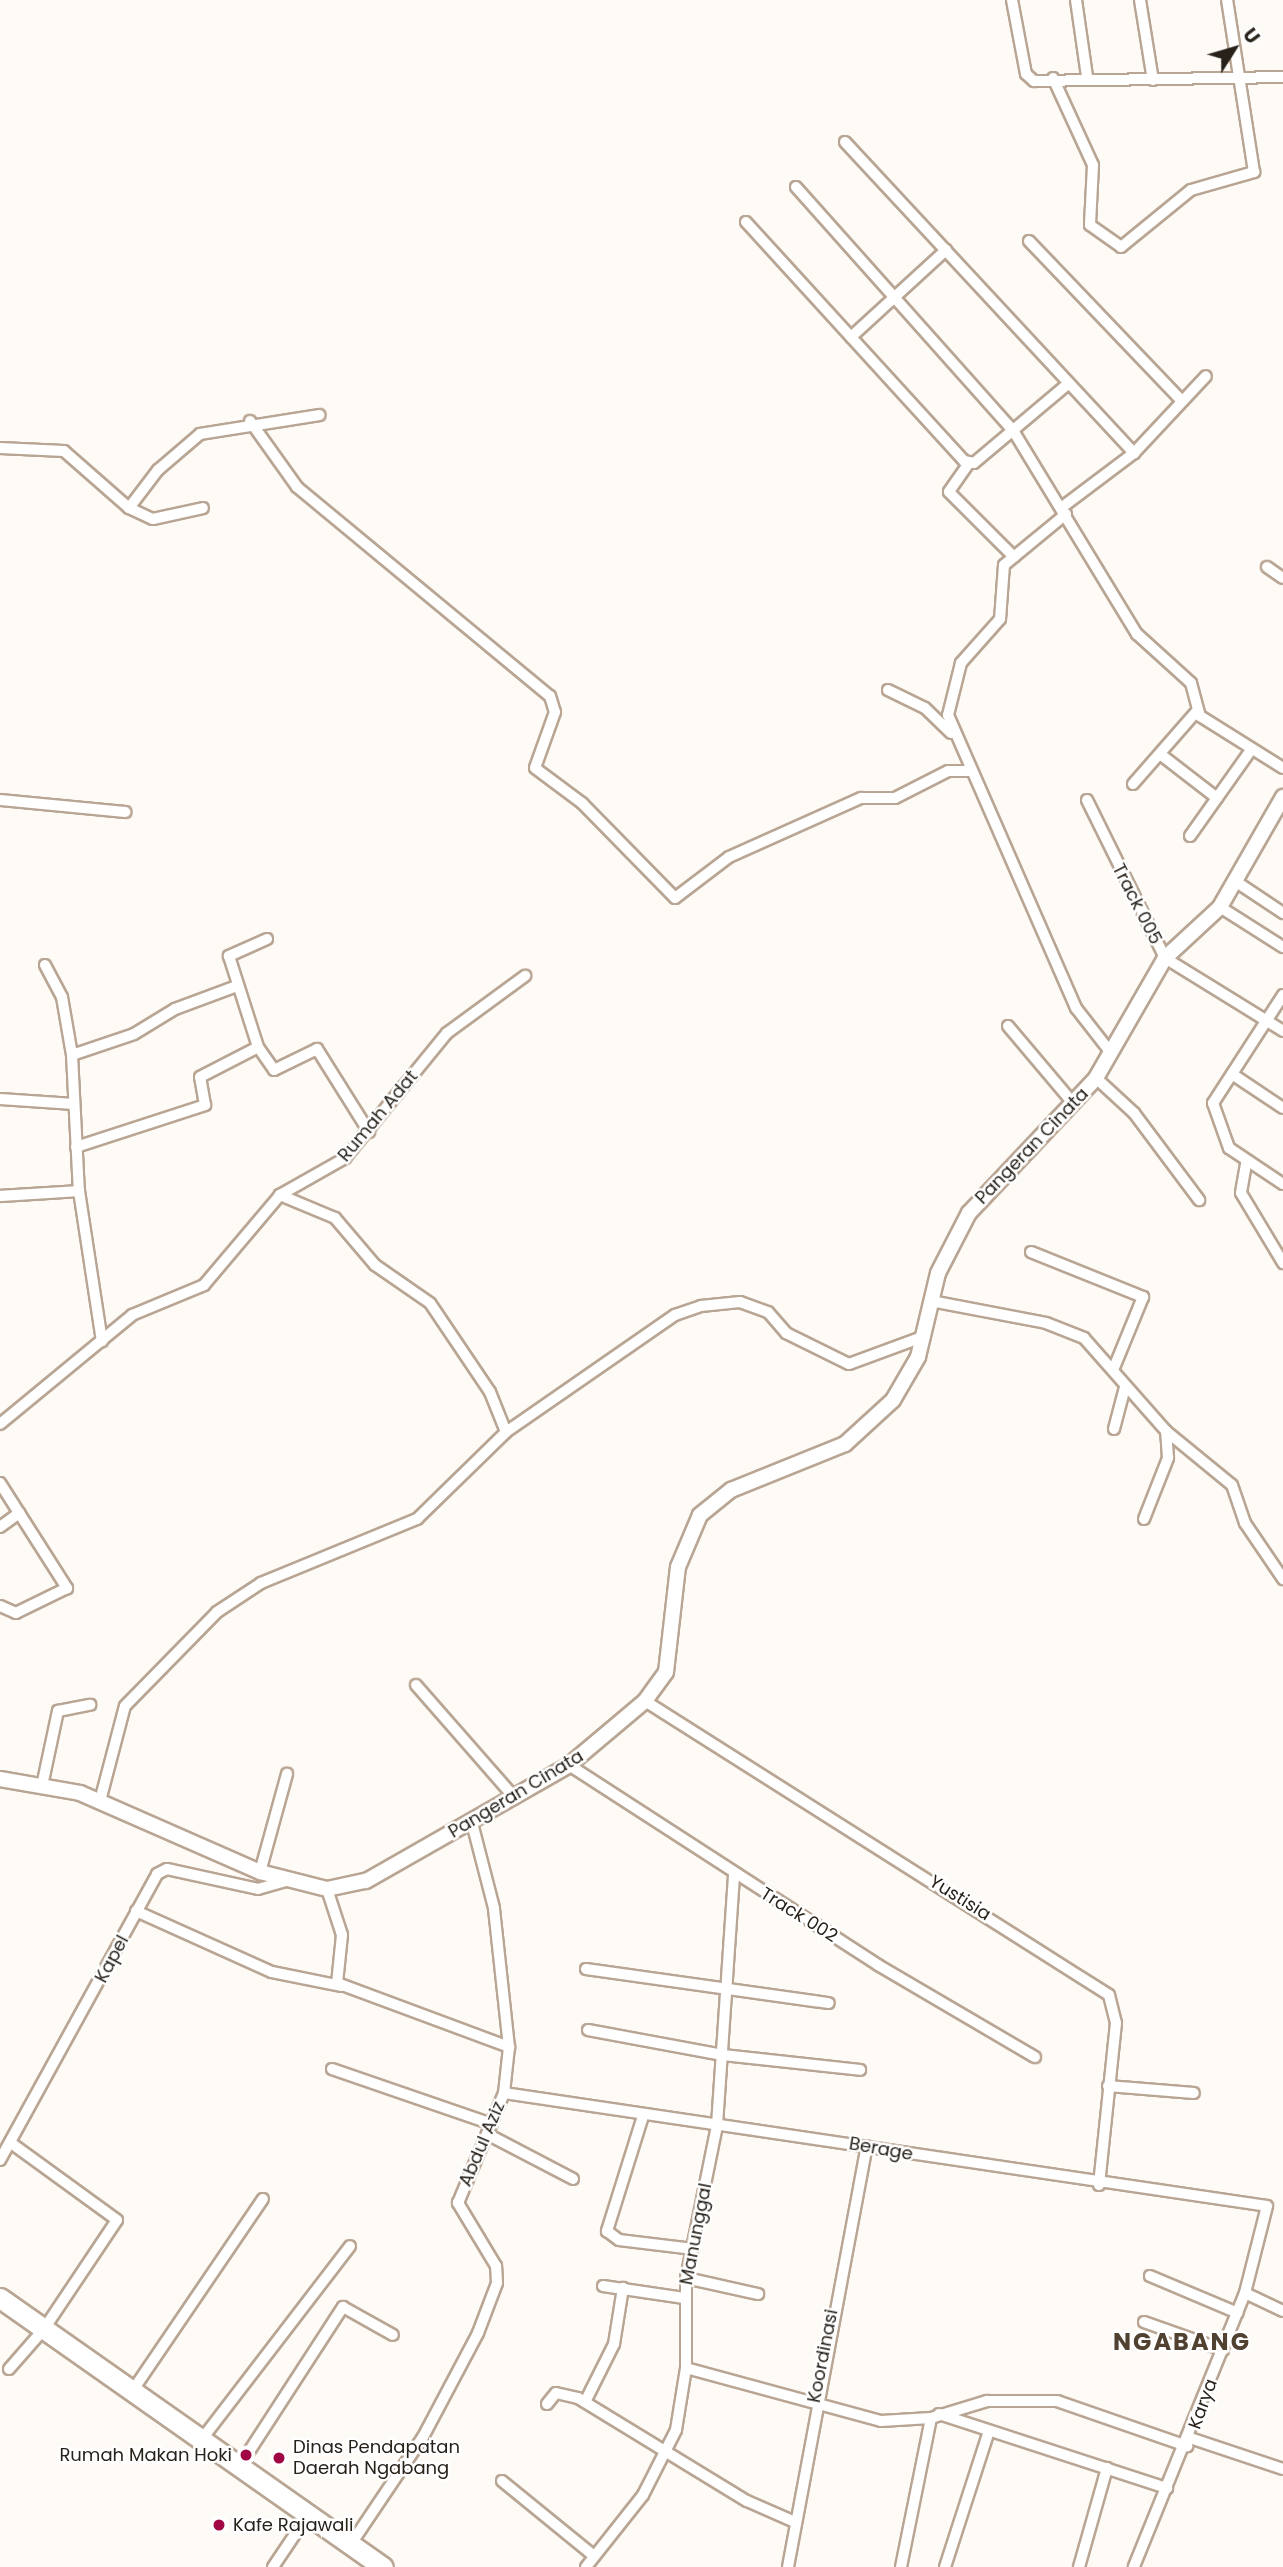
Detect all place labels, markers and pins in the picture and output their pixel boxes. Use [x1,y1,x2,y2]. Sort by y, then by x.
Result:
place label: Dinas Pendapatan Daerah Ngabang [293,2437,460,2480]
place label: Rumah Makan Hoki [59,2444,232,2466]
marker: Rumah Makan Hoki [238,2447,254,2463]
marker: Dinas Pendapatan Daerah Ngabang [271,2450,287,2466]
place label: Kafe Rajawali [233,2514,353,2536]
marker: Kafe Rajawali [211,2517,227,2533]

